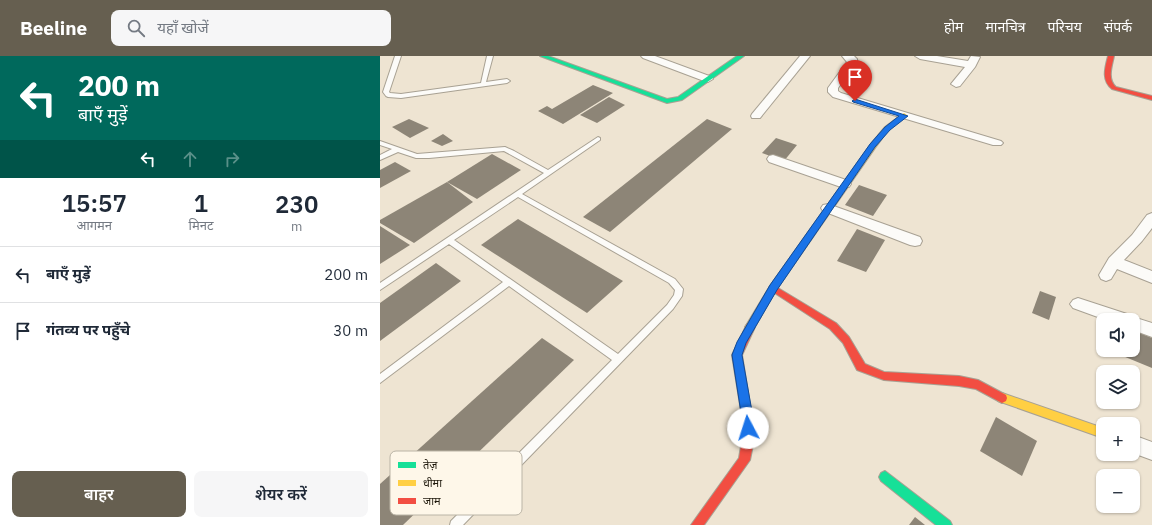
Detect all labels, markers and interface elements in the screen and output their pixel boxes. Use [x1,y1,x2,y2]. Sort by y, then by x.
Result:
search box [111,10,391,46]
text: Beeline [20,16,87,40]
icon: search [125,17,147,39]
text: यहाँ खोजें [157,18,209,37]
text: होम [944,18,963,36]
text: मानचित्र [985,18,1026,36]
text: परिचय [1048,18,1082,36]
text: संपर्क [1104,18,1132,36]
pin [838,60,872,101]
icon: arrive [844,66,866,88]
text: 200 m [78,67,160,104]
icon: left [12,72,64,124]
text: बाएँ मुड़ें [78,103,128,126]
icon: left [137,148,159,170]
icon: ahead [179,148,201,170]
icon: right [221,148,243,170]
text: 15:57 [62,187,127,219]
text: 1 [194,187,208,219]
text: 230 [275,188,318,220]
text: आगमन [76,217,112,234]
text: मिनट [189,217,213,234]
text: m [291,218,302,235]
icon: left [12,264,34,286]
text: बाएँ मुड़ें [46,264,91,283]
text: 200 m [324,265,368,284]
map controls [1096,313,1140,513]
button: sound [1096,313,1140,357]
icon: arrive [12,320,34,342]
text: गंतव्य पर पहुँचे [46,320,130,339]
text: 30 m [333,321,368,340]
button: layers [1096,365,1140,409]
position arrow [727,407,769,449]
button: + [1096,417,1140,461]
legend [390,451,522,515]
text: तेज़ [423,458,438,472]
button: − [1096,469,1140,513]
button: बाहर [12,471,186,517]
button: शेयर करें [194,471,368,517]
text: धीमा [423,476,442,490]
text: जाम [423,494,441,508]

